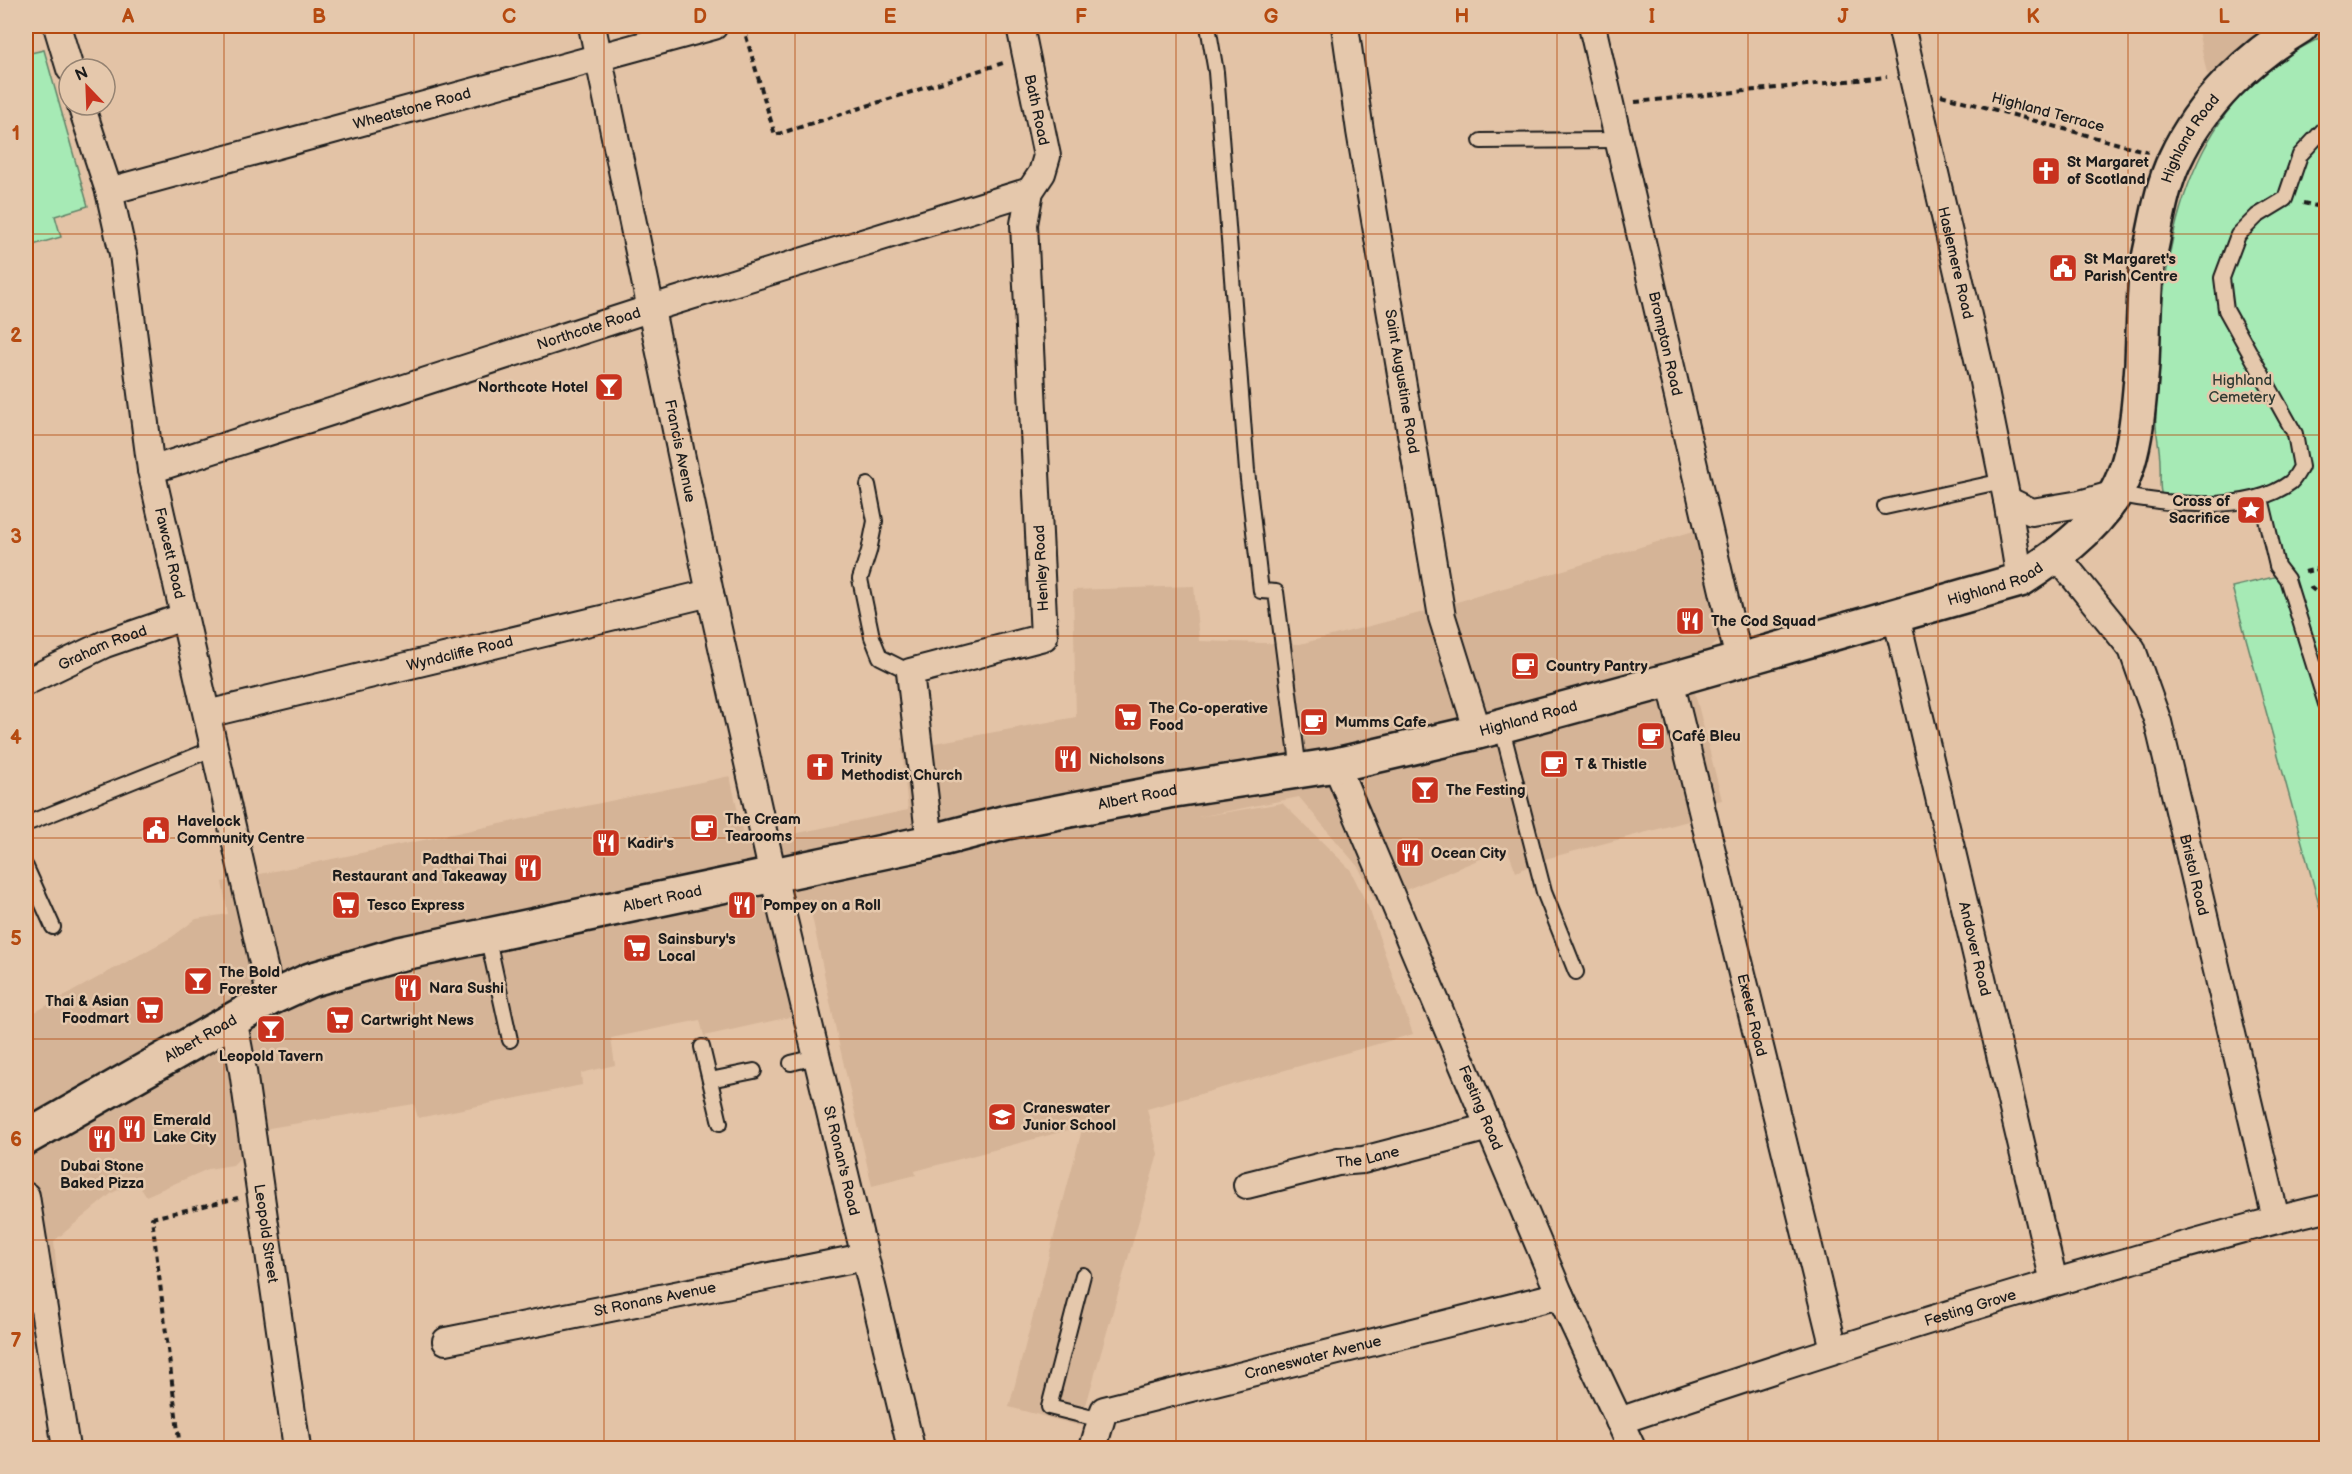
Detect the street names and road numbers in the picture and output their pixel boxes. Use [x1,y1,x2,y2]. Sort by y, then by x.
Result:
street label: Bath Road [1020,73,1053,147]
street label: Wheatstone Road [351,84,473,134]
street label: Highland Terrace [1989,88,2106,137]
street label: Highland Road [2157,90,2224,186]
street label: Haslemere Road [1933,205,1977,321]
street label: Brompton Road [1644,290,1686,398]
street label: Northcote Road [535,303,643,355]
street label: Saint Augustine Road [1380,308,1423,455]
street label: Francis Avenue [660,398,700,504]
street label: Fawcett Road [150,506,189,601]
street label: Henley Road [1030,524,1053,612]
street label: Highland Road [1945,558,2047,610]
street label: Graham Road [55,621,149,675]
street label: Wyndcliffe Road [405,632,515,676]
street label: Highland Road [1477,697,1580,741]
street label: Albert Road [1096,781,1179,814]
street label: Bristol Road [2175,832,2213,918]
street label: Albert Road [621,881,704,917]
street label: Andover Road [1954,900,1995,998]
street label: Exeter Road [1732,972,1771,1058]
street label: Albert Road [161,1011,240,1067]
street label: Festing Road [1454,1062,1507,1153]
street label: St Ronan's Road [819,1104,864,1218]
street label: The Lane [1335,1142,1401,1172]
street label: Leopold Street [249,1183,282,1285]
street label: St Ronans Avenue [592,1278,718,1321]
street label: Festing Grove [1922,1285,2019,1331]
street label: Craneswater Avenue [1243,1331,1384,1384]

